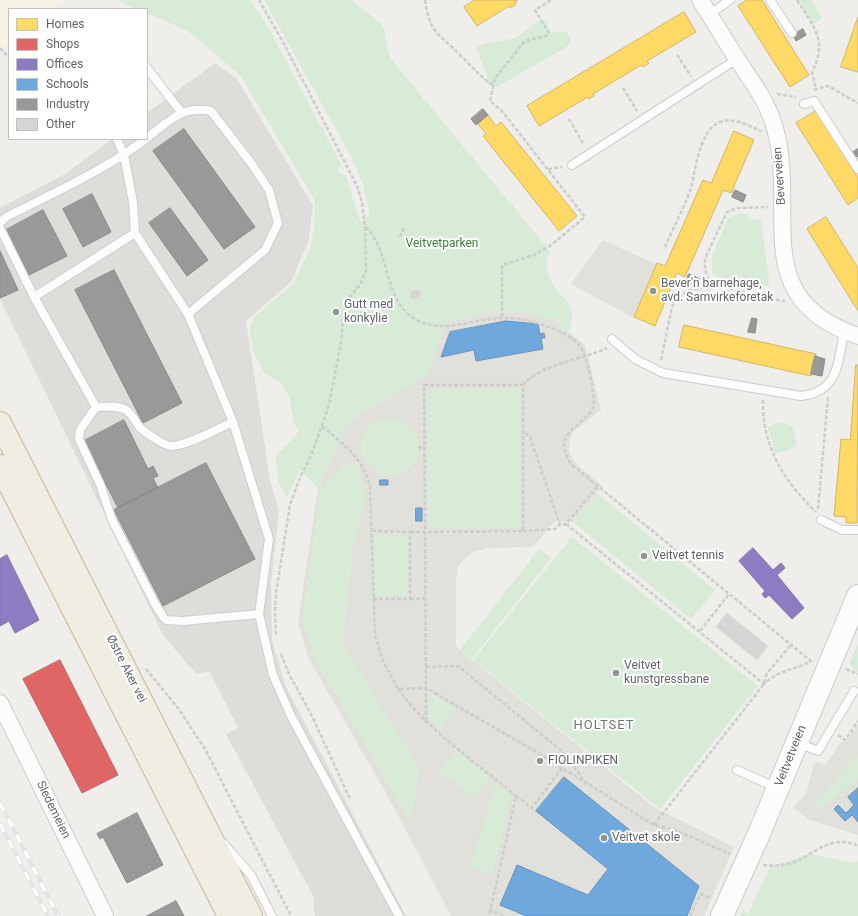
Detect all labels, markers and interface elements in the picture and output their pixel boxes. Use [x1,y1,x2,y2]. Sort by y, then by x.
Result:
legend [8,8,148,140]
text: Homes [46,17,84,31]
text: Shops [46,37,80,51]
text: Offices [46,57,83,71]
text: Schools [46,77,89,91]
text: Industry [46,97,89,111]
text: Other [46,117,75,131]
street label: Beverveien [771,147,789,205]
park label: Veitvetparken [406,237,478,251]
place label: Bever'n barnehage, avd. Samvirkeforetak [661,277,773,305]
marker: Bever'n barnehage, avd. Samvirkeforetak [648,286,658,296]
place label: Gutt med konkylie [344,298,393,326]
marker: Gutt med konkylie [331,307,341,317]
place label: Veitvet tennis [652,549,724,563]
marker: Veitvet tennis [639,551,649,561]
street label: Østre Aker vei [103,633,149,705]
place label: Veitvet kunstgressbane [624,659,709,687]
marker: Veitvet kunstgressbane [611,668,621,678]
district label: HOLTSET [573,718,635,734]
street label: Veitvetveien [772,723,810,789]
place label: FIOLINPIKEN [548,754,618,768]
marker: FIOLINPIKEN [535,756,545,766]
street label: Sledemeien [33,779,73,841]
place label: Veitvet skole [612,831,680,845]
marker: Veitvet skole [599,833,609,843]

